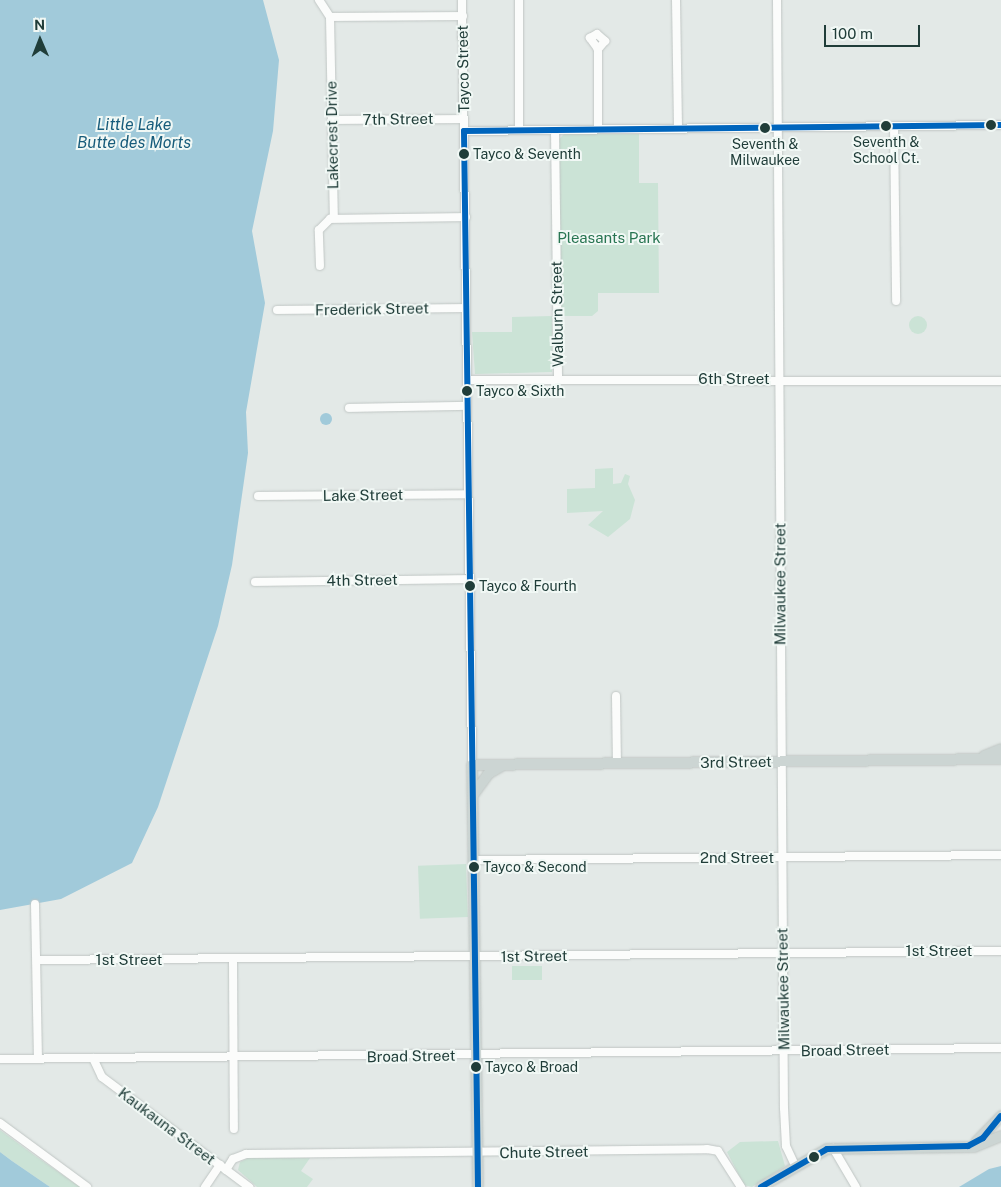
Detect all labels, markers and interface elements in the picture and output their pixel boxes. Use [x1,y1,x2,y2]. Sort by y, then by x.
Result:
north arrow [15,15,65,65]
scale bar [826,15,922,47]
text: N [34,17,45,33]
street label: Tayco Street [453,25,473,113]
text: 100 m [832,25,873,42]
street label: Lakecrest Drive [322,81,342,189]
street label: 7th Street [362,109,434,129]
water label: Little Lake Butte des Morts [77,115,191,153]
unlabelled marker [986,120,996,130]
marker: Seventh & School Ct. [881,121,891,131]
marker: Seventh & Milwaukee [760,123,770,133]
place label: Seventh & School Ct. [853,134,919,166]
place label: Seventh & Milwaukee [730,136,800,168]
place label: Tayco & Seventh [473,146,581,162]
marker: Tayco & Seventh [459,149,469,159]
park label: Pleasants Park [557,229,661,247]
street label: Walburn Street [547,261,567,367]
street label: Frederick Street [315,299,429,319]
street label: 6th Street [698,370,770,388]
place label: Tayco & Sixth [476,383,564,399]
marker: Tayco & Sixth [462,386,472,396]
street label: Lake Street [322,485,404,505]
street label: Milwaukee Street [771,523,789,645]
street label: 4th Street [326,570,398,590]
place label: Tayco & Fourth [479,578,577,594]
marker: Tayco & Fourth [465,581,475,591]
street label: 3rd Street [700,752,772,772]
street label: 2nd Street [700,849,774,867]
place label: Tayco & Second [483,859,587,875]
marker: Tayco & Second [469,862,479,872]
street label: Milwaukee Street [773,928,793,1050]
street label: 1st Street [906,942,972,960]
street label: 1st Street [500,946,568,966]
street label: 1st Street [96,951,162,969]
street label: Broad Street [800,1040,890,1060]
street label: Broad Street [366,1046,456,1066]
place label: Tayco & Broad [485,1059,578,1075]
marker: Tayco & Broad [471,1062,481,1072]
street label: Kaukauna Street [115,1084,219,1168]
street label: Chute Street [499,1142,589,1162]
unlabelled marker [809,1152,819,1162]

